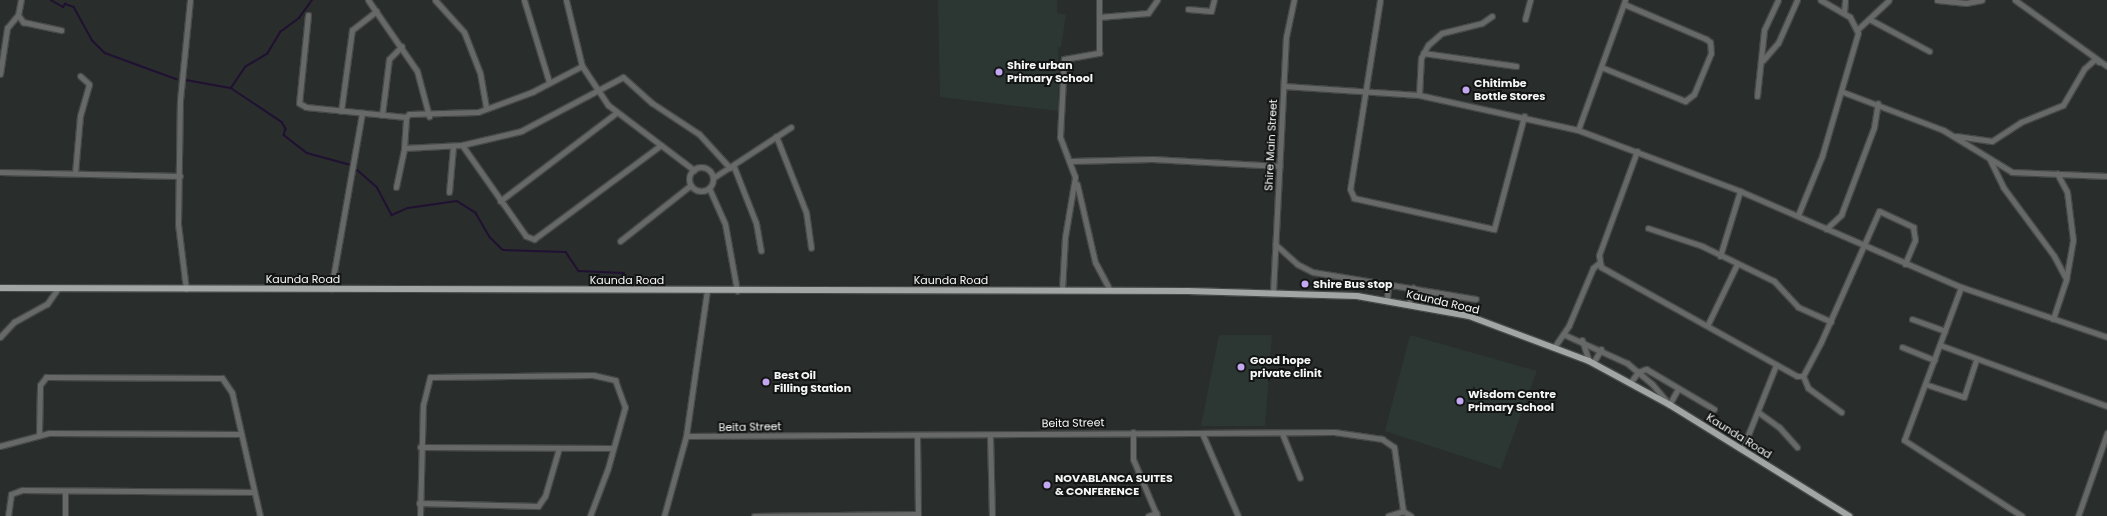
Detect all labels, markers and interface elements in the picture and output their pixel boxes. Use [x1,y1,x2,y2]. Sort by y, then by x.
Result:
place label: Shire urban Primary School [1007,59,1093,85]
marker: Shire urban Primary School [994,67,1004,77]
place label: Chitimbe Bottle Stores [1474,77,1545,103]
marker: Chitimbe Bottle Stores [1461,85,1471,95]
street label: Shire Main Street [1262,99,1280,191]
street label: Kaunda Road [266,272,340,286]
street label: Kaunda Road [590,273,664,287]
street label: Kaunda Road [914,273,988,287]
place label: Shire Bus stop [1313,277,1392,291]
marker: Shire Bus stop [1300,279,1310,289]
street label: Kaunda Road [1405,287,1481,317]
place label: Good hope private clinit [1250,354,1322,380]
marker: Good hope private clinit [1235,361,1247,373]
place label: Best Oil Filling Station [774,369,851,395]
marker: Best Oil Filling Station [761,377,771,387]
place label: Wisdom Centre Primary School [1468,388,1556,414]
marker: Wisdom Centre Primary School [1455,396,1465,406]
street label: Kaunda Road [1704,411,1774,461]
street label: Beita Street [1041,416,1105,430]
street label: Beita Street [718,420,782,434]
place label: NOVABLANCA SUITES & CONFERENCE [1055,472,1173,498]
marker: NOVABLANCA SUITES & CONFERENCE [1042,480,1052,490]

